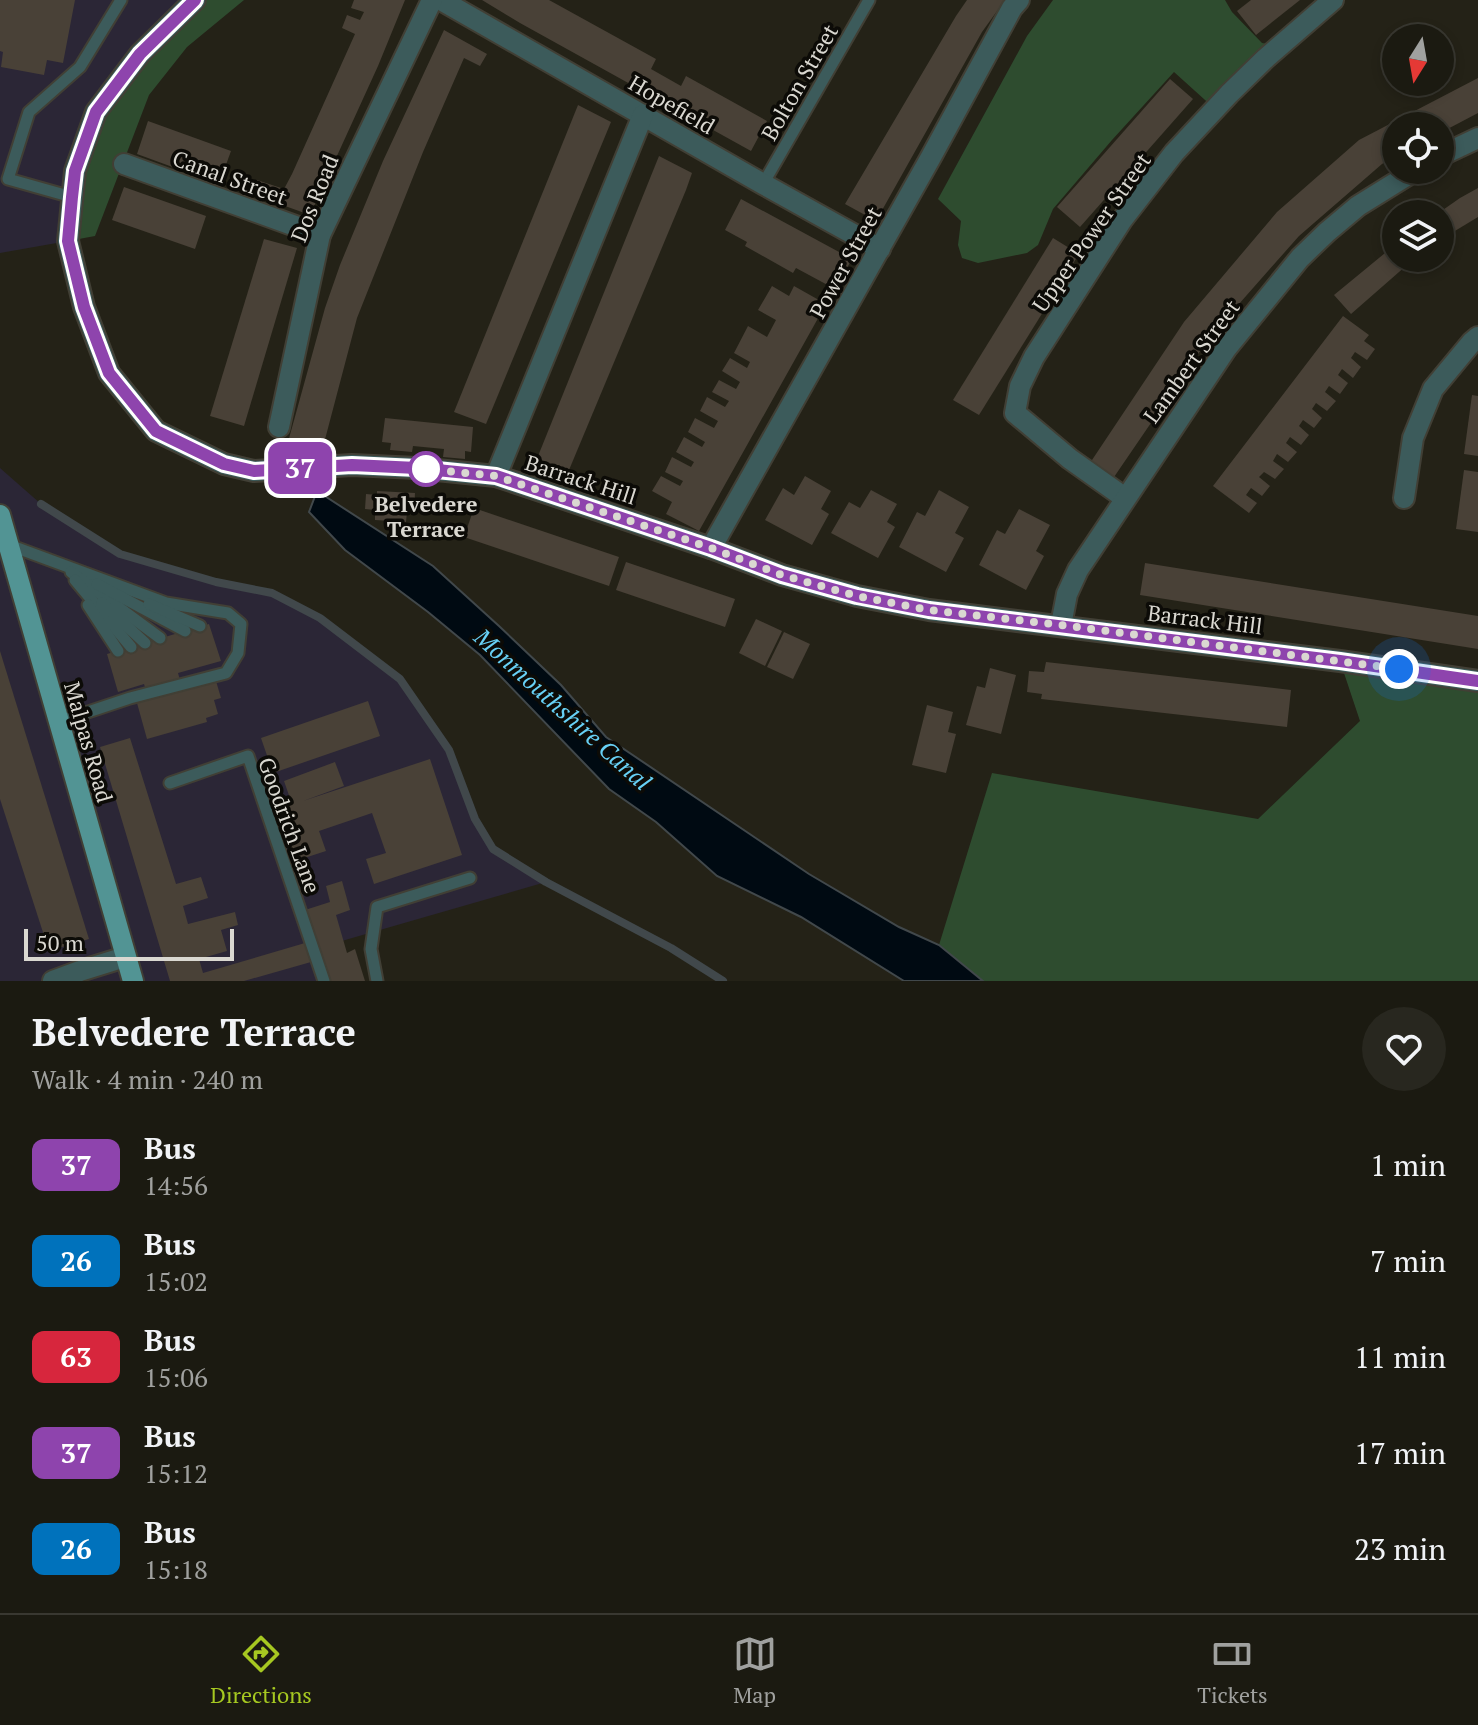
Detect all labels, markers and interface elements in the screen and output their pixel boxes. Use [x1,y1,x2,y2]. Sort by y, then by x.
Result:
street label: Bolton Street [754,19,844,145]
north arrow [1382,24,1454,96]
map controls [1382,24,1454,272]
street label: Hopefield [624,68,720,140]
button: locate [1382,112,1454,184]
street label: Canal Street [169,143,291,211]
street label: Upper Power Street [1025,147,1157,317]
street label: Dos Road [283,150,345,246]
button: layers [1382,200,1454,272]
street label: Power Street [802,201,888,323]
street label: Lambert Street [1136,293,1246,429]
line badge: 37 [264,442,336,494]
street label: Barrack Hill [522,447,640,511]
text: 37 [284,449,316,486]
marker: Belvedere Terrace [409,452,443,486]
place label: Belvedere Terrace [374,489,478,543]
street label: Barrack Hill [1146,598,1264,640]
water label: Monmouthshire Canal [467,620,659,797]
your location [1379,649,1419,689]
street label: Malpas Road [58,678,120,806]
street label: Goodrich Lane [252,753,328,897]
scale bar [24,925,234,961]
text: 50 m [36,928,84,957]
text: Belvedere Terrace [32,1007,356,1057]
button: heart [1362,1007,1446,1091]
text: Walk · 4 min · 240 m [32,1062,263,1096]
text: Bus [144,1128,196,1168]
text: 1 min [1370,1145,1446,1185]
text: 37 [60,1146,92,1183]
text: 14:56 [144,1168,208,1202]
text: Bus [144,1224,196,1264]
text: 7 min [1370,1241,1446,1281]
text: 26 [60,1242,92,1279]
text: 15:02 [144,1264,208,1298]
text: Bus [144,1320,196,1360]
text: 11 min [1354,1337,1446,1377]
text: 63 [60,1338,92,1375]
text: 15:06 [144,1360,208,1394]
text: Bus [144,1416,196,1456]
text: 17 min [1354,1433,1446,1473]
text: 37 [60,1434,92,1471]
text: 15:12 [144,1456,208,1490]
text: Bus [144,1512,196,1552]
text: 23 min [1354,1529,1446,1569]
text: 26 [60,1530,92,1567]
text: 15:18 [144,1552,208,1586]
tab: Directions [210,1632,312,1709]
tab: Map [733,1632,777,1709]
tab: Tickets [1197,1632,1268,1709]

